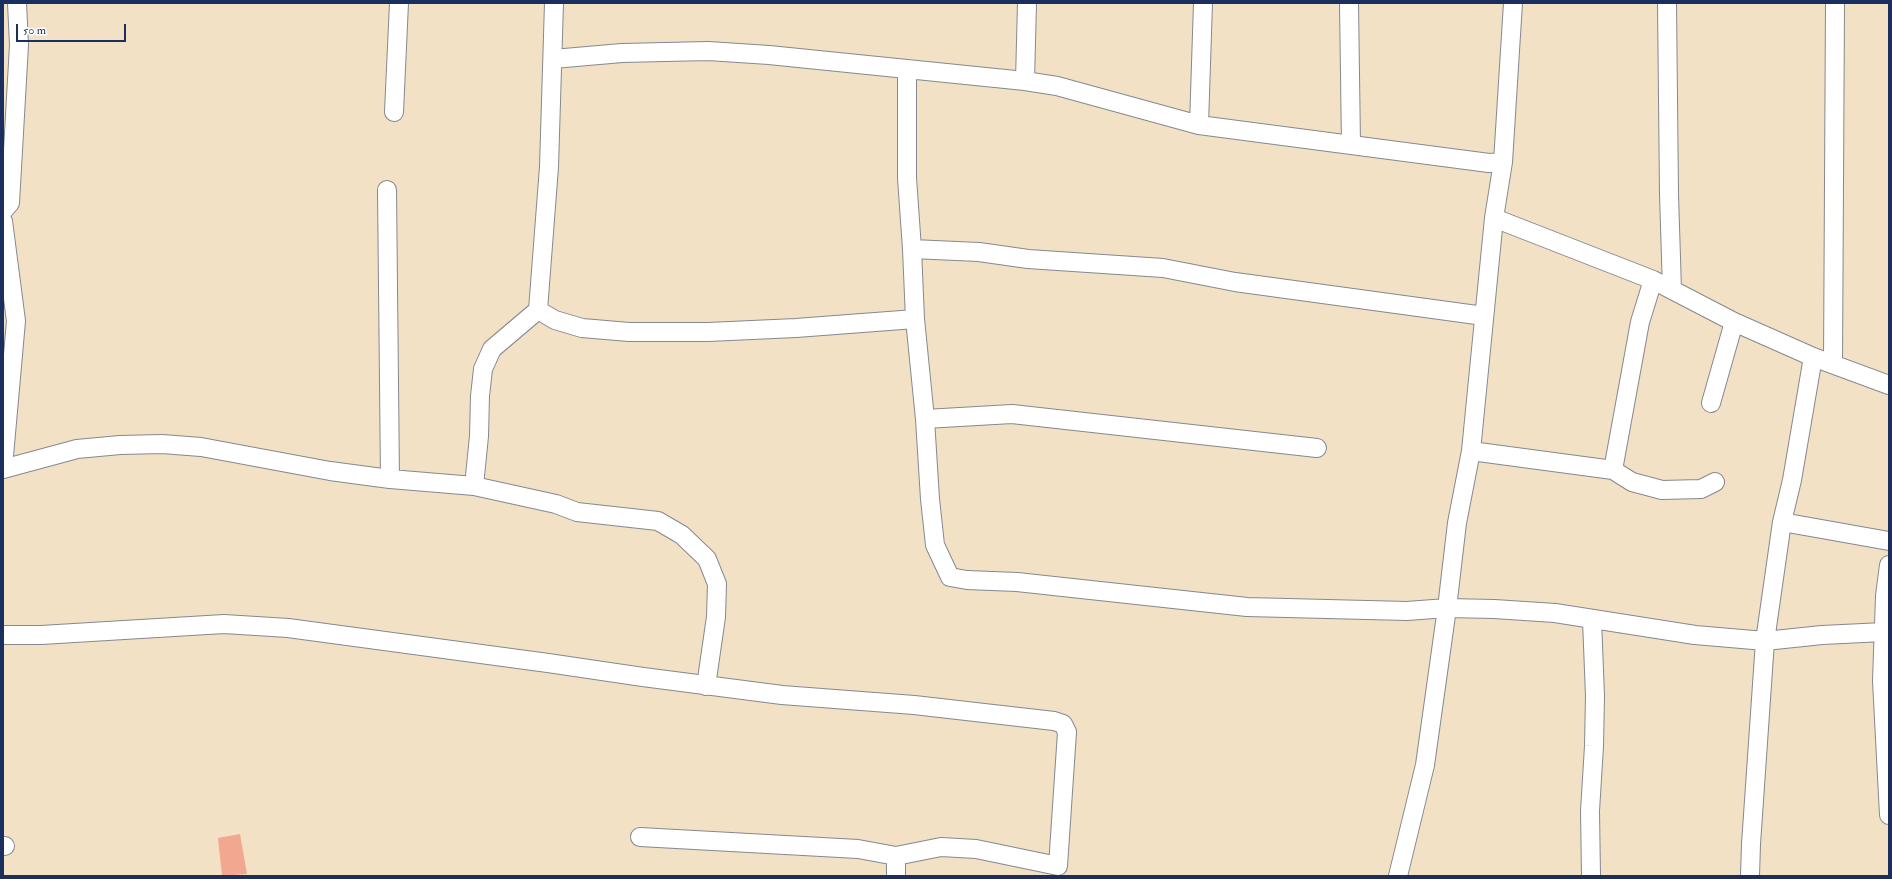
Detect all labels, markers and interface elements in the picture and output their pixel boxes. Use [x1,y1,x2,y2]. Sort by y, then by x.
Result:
scale bar [18,16,128,42]
text: 50 m [23,23,46,38]

